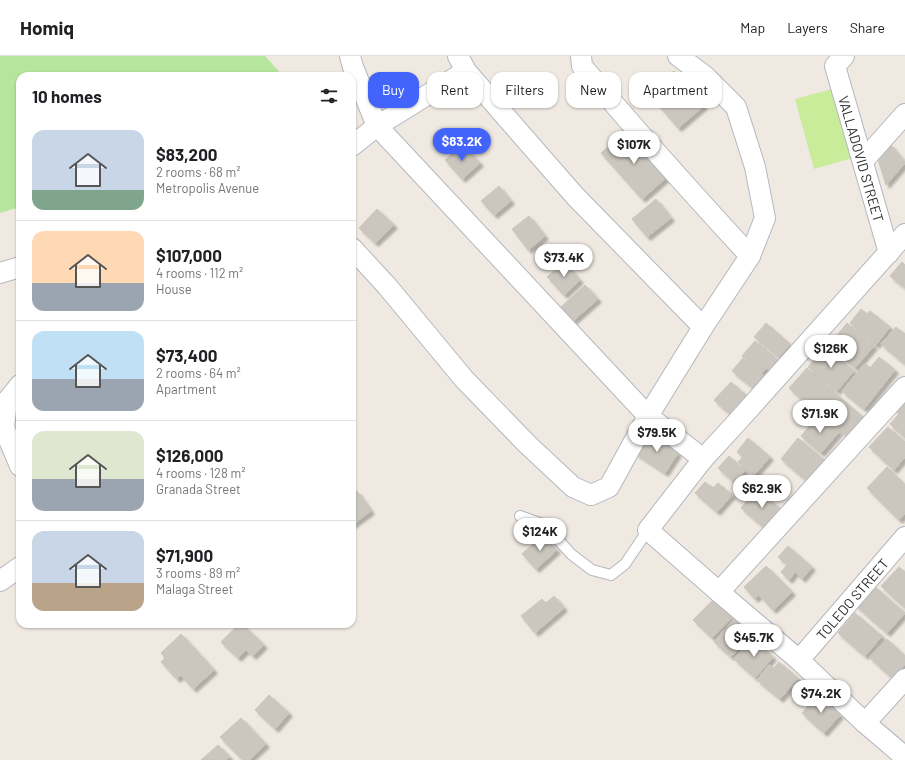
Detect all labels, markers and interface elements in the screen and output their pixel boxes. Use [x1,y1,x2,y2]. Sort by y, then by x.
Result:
text: Homiq [20,16,74,39]
text: Map [740,19,765,36]
text: Layers [787,19,828,36]
text: Share [850,19,885,36]
chip: Buy [368,72,419,108]
chip: Rent [427,72,483,108]
chip: Filters [491,72,558,108]
chip: New [566,72,621,108]
chip: Apartment [629,72,722,108]
icon: filters [318,85,340,107]
text: 10 homes [32,86,102,106]
street label: VALLADOVID STREET [836,94,888,224]
pin: $83.2K [429,128,495,162]
pin: $107K [606,131,662,165]
text: $83.2K [442,133,482,149]
text: $107K [617,136,651,152]
text: $83,200 [156,144,218,164]
icon: home [64,146,112,194]
text: 2 rooms · 68 m² [156,164,240,180]
text: Metropolis Avenue [156,180,259,196]
pin: $73.4K [531,244,597,278]
text: $107,000 [156,245,222,265]
icon: home [64,247,112,295]
text: $73.4K [544,249,584,265]
text: 4 rooms · 112 m² [156,265,243,281]
text: House [156,281,192,297]
pin: $126K [803,335,859,369]
text: $126K [814,340,848,356]
text: $73,400 [156,345,218,365]
icon: home [64,347,112,395]
text: 2 rooms · 64 m² [156,365,241,381]
text: Apartment [156,381,217,397]
pin: $71.9K [787,400,853,434]
text: $71.9K [801,405,839,421]
pin: $79.5K [624,419,690,453]
text: $79.5K [637,424,677,440]
text: $126,000 [156,445,224,465]
icon: home [64,447,112,495]
text: 4 rooms · 128 m² [156,465,245,481]
pin: $62.9K [729,475,795,509]
text: $62.9K [742,480,782,496]
text: Granada Street [156,481,241,497]
pin: $124K [512,518,568,552]
text: $124K [522,523,558,539]
text: $71,900 [156,545,213,565]
icon: home [64,547,112,595]
street label: TOLEDO STREET [812,554,892,643]
text: 3 rooms · 89 m² [156,565,240,581]
text: Malaga Street [156,581,233,597]
pin: $45.7K [721,624,787,658]
text: $45.7K [734,629,774,645]
pin: $74.2K [788,680,854,714]
text: $74.2K [801,685,841,701]

